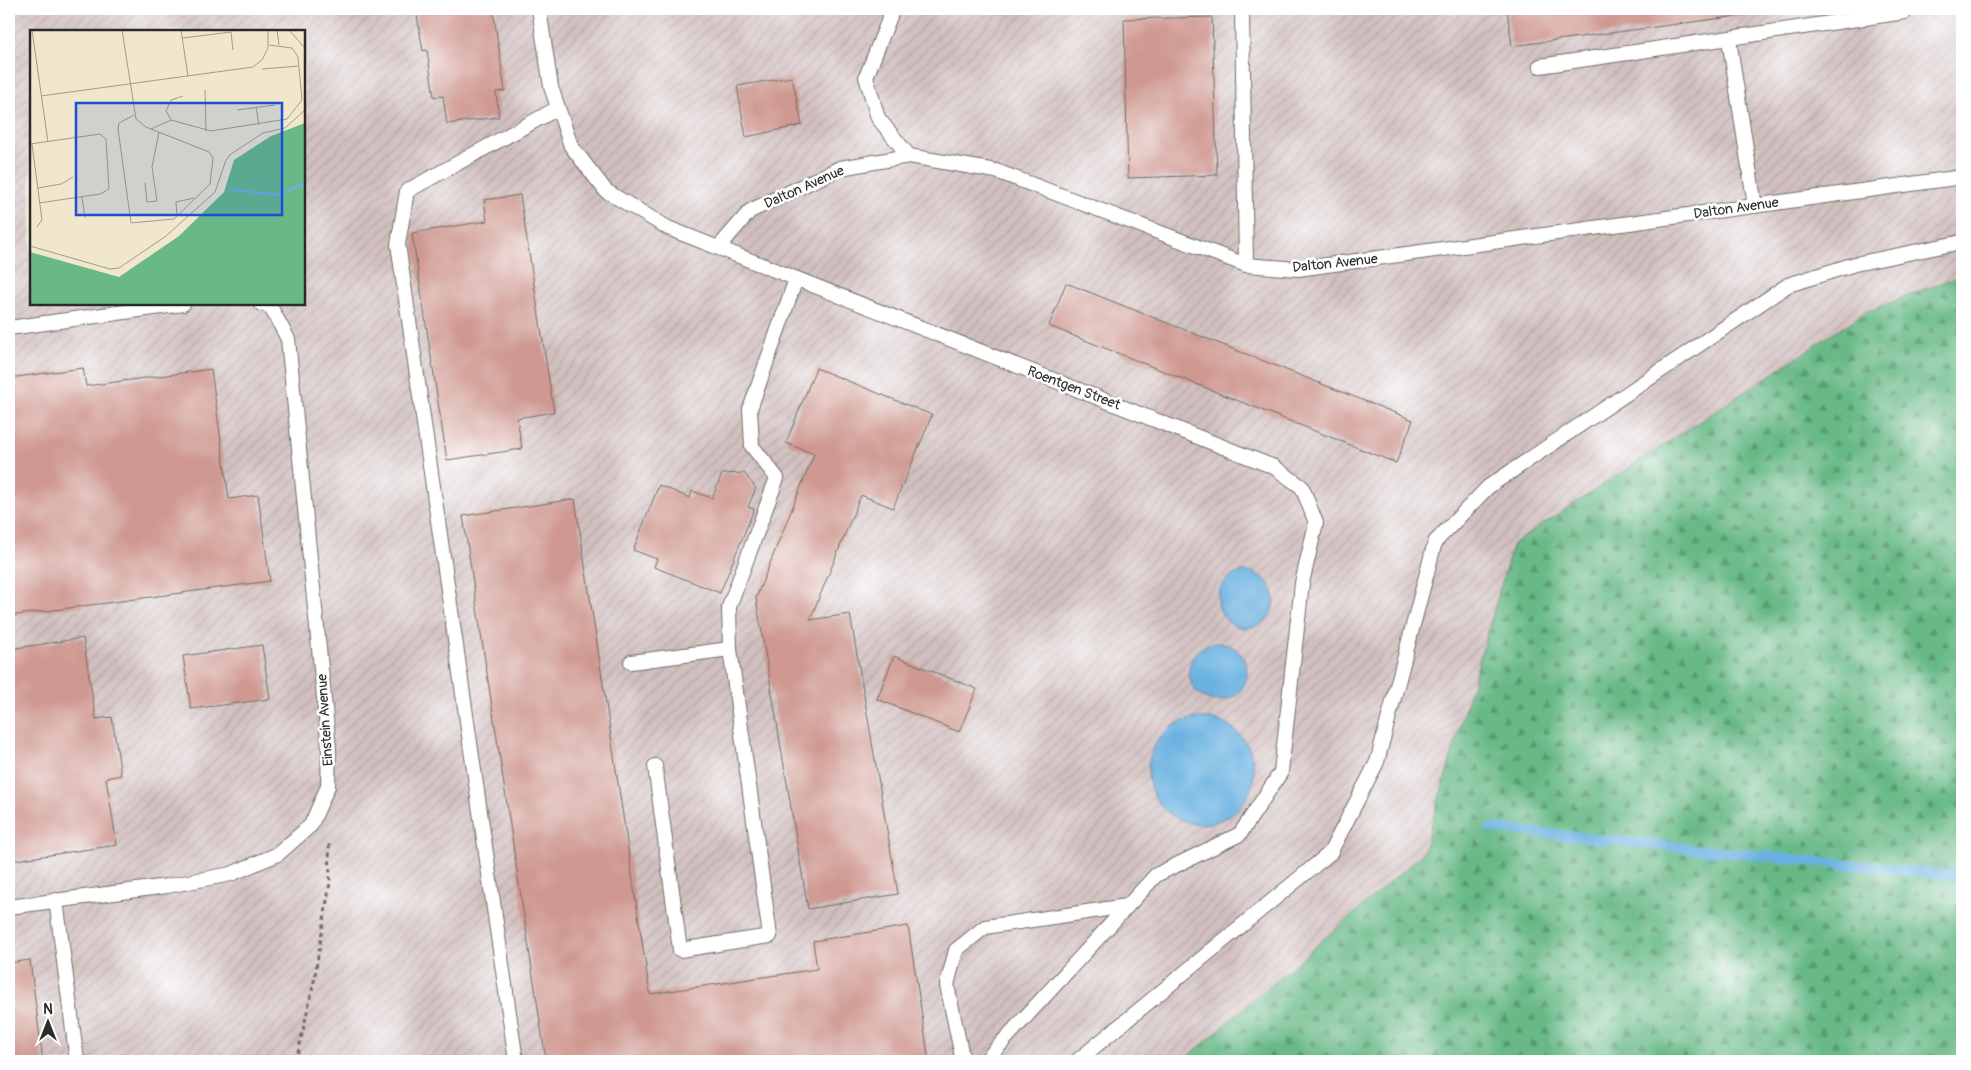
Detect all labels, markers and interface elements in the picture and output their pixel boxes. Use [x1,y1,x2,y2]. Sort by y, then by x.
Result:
inset map [30,30,305,305]
street label: Dalton Avenue [761,162,847,212]
street label: Dalton Avenue [1692,194,1780,222]
street label: Dalton Avenue [1292,250,1379,276]
street label: Roentgen Street [1025,362,1123,414]
street label: Einstein Avenue [313,673,337,767]
north arrow [22,998,72,1048]
text: N [43,1001,53,1018]

